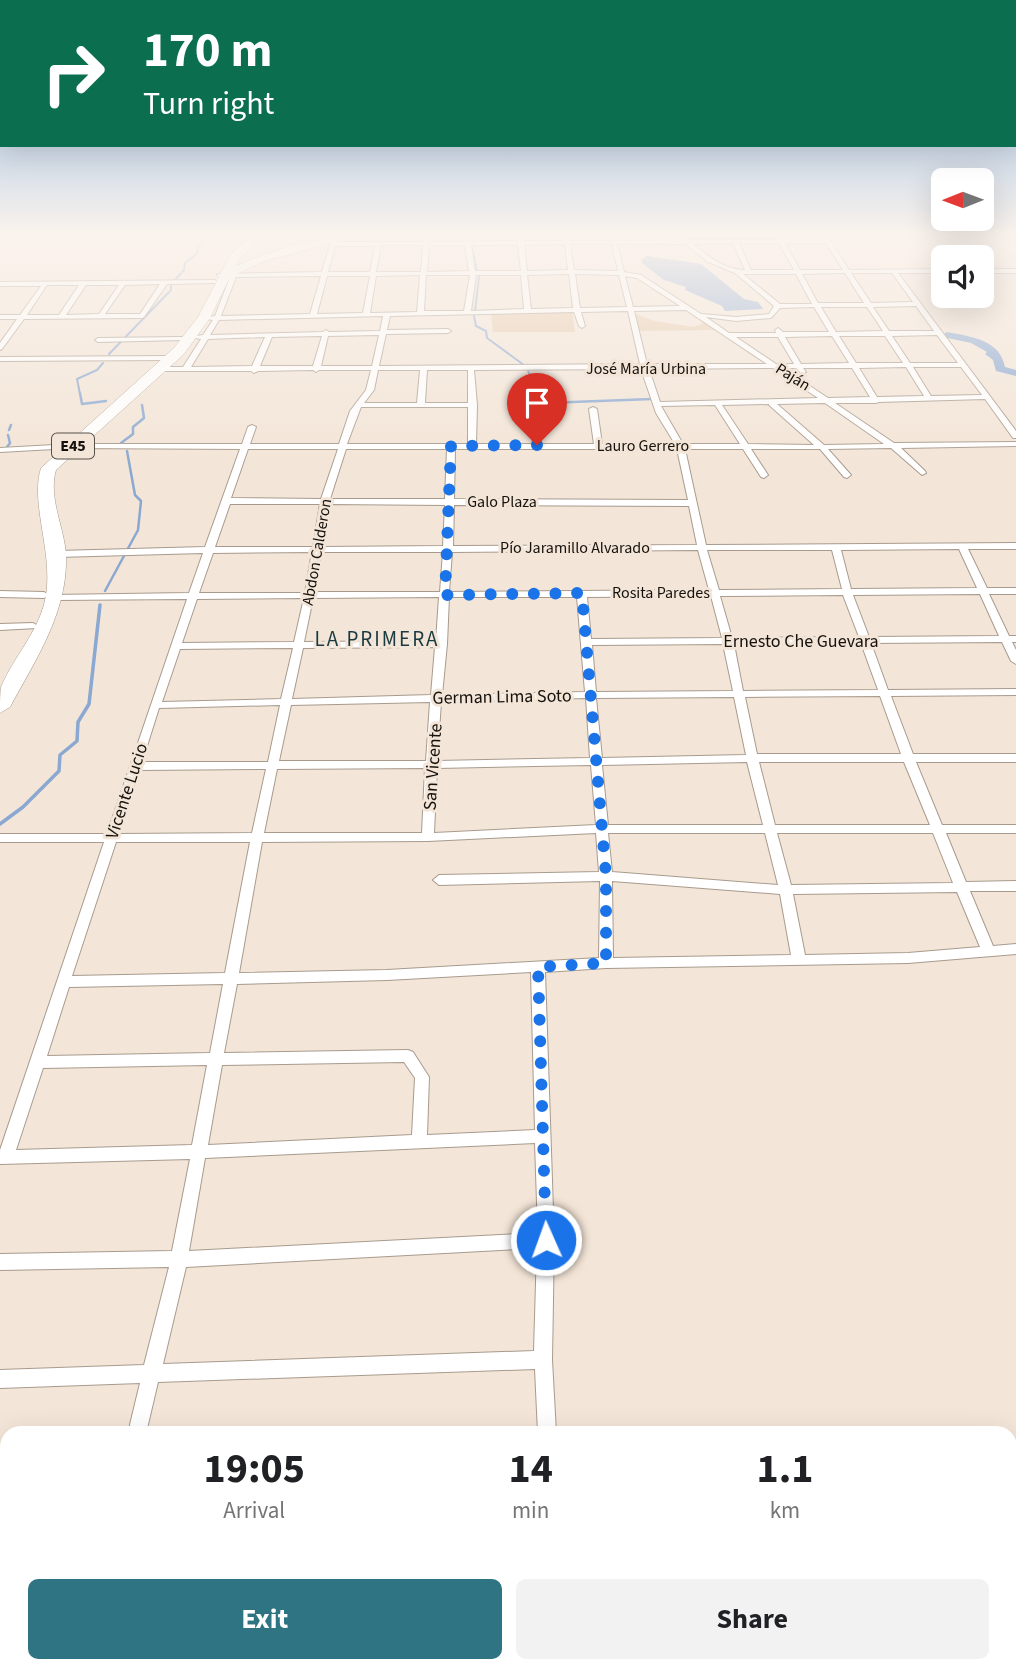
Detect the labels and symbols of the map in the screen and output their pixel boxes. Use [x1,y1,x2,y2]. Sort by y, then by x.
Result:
north arrow [931,168,994,231]
street label: José María Urbina [586,358,706,380]
street label: Paján [771,358,815,396]
pin [507,373,567,445]
road number: E45 [52,434,94,458]
street label: Lauro Gerrero [597,435,689,457]
street label: Galo Plaza [467,491,537,513]
street label: Abdon Calderon [297,497,337,607]
street label: Pío Jaramillo Alvarado [500,537,650,559]
street label: Rosita Paredes [612,582,710,604]
district label: LA PRIMERA [315,624,439,654]
street label: Ernesto Che Guevara [723,629,879,654]
street label: German Lima Soto [432,683,572,711]
street label: San Vicente [417,723,449,811]
street label: Vicente Lucio [100,740,154,842]
position arrow [509,1203,583,1277]

